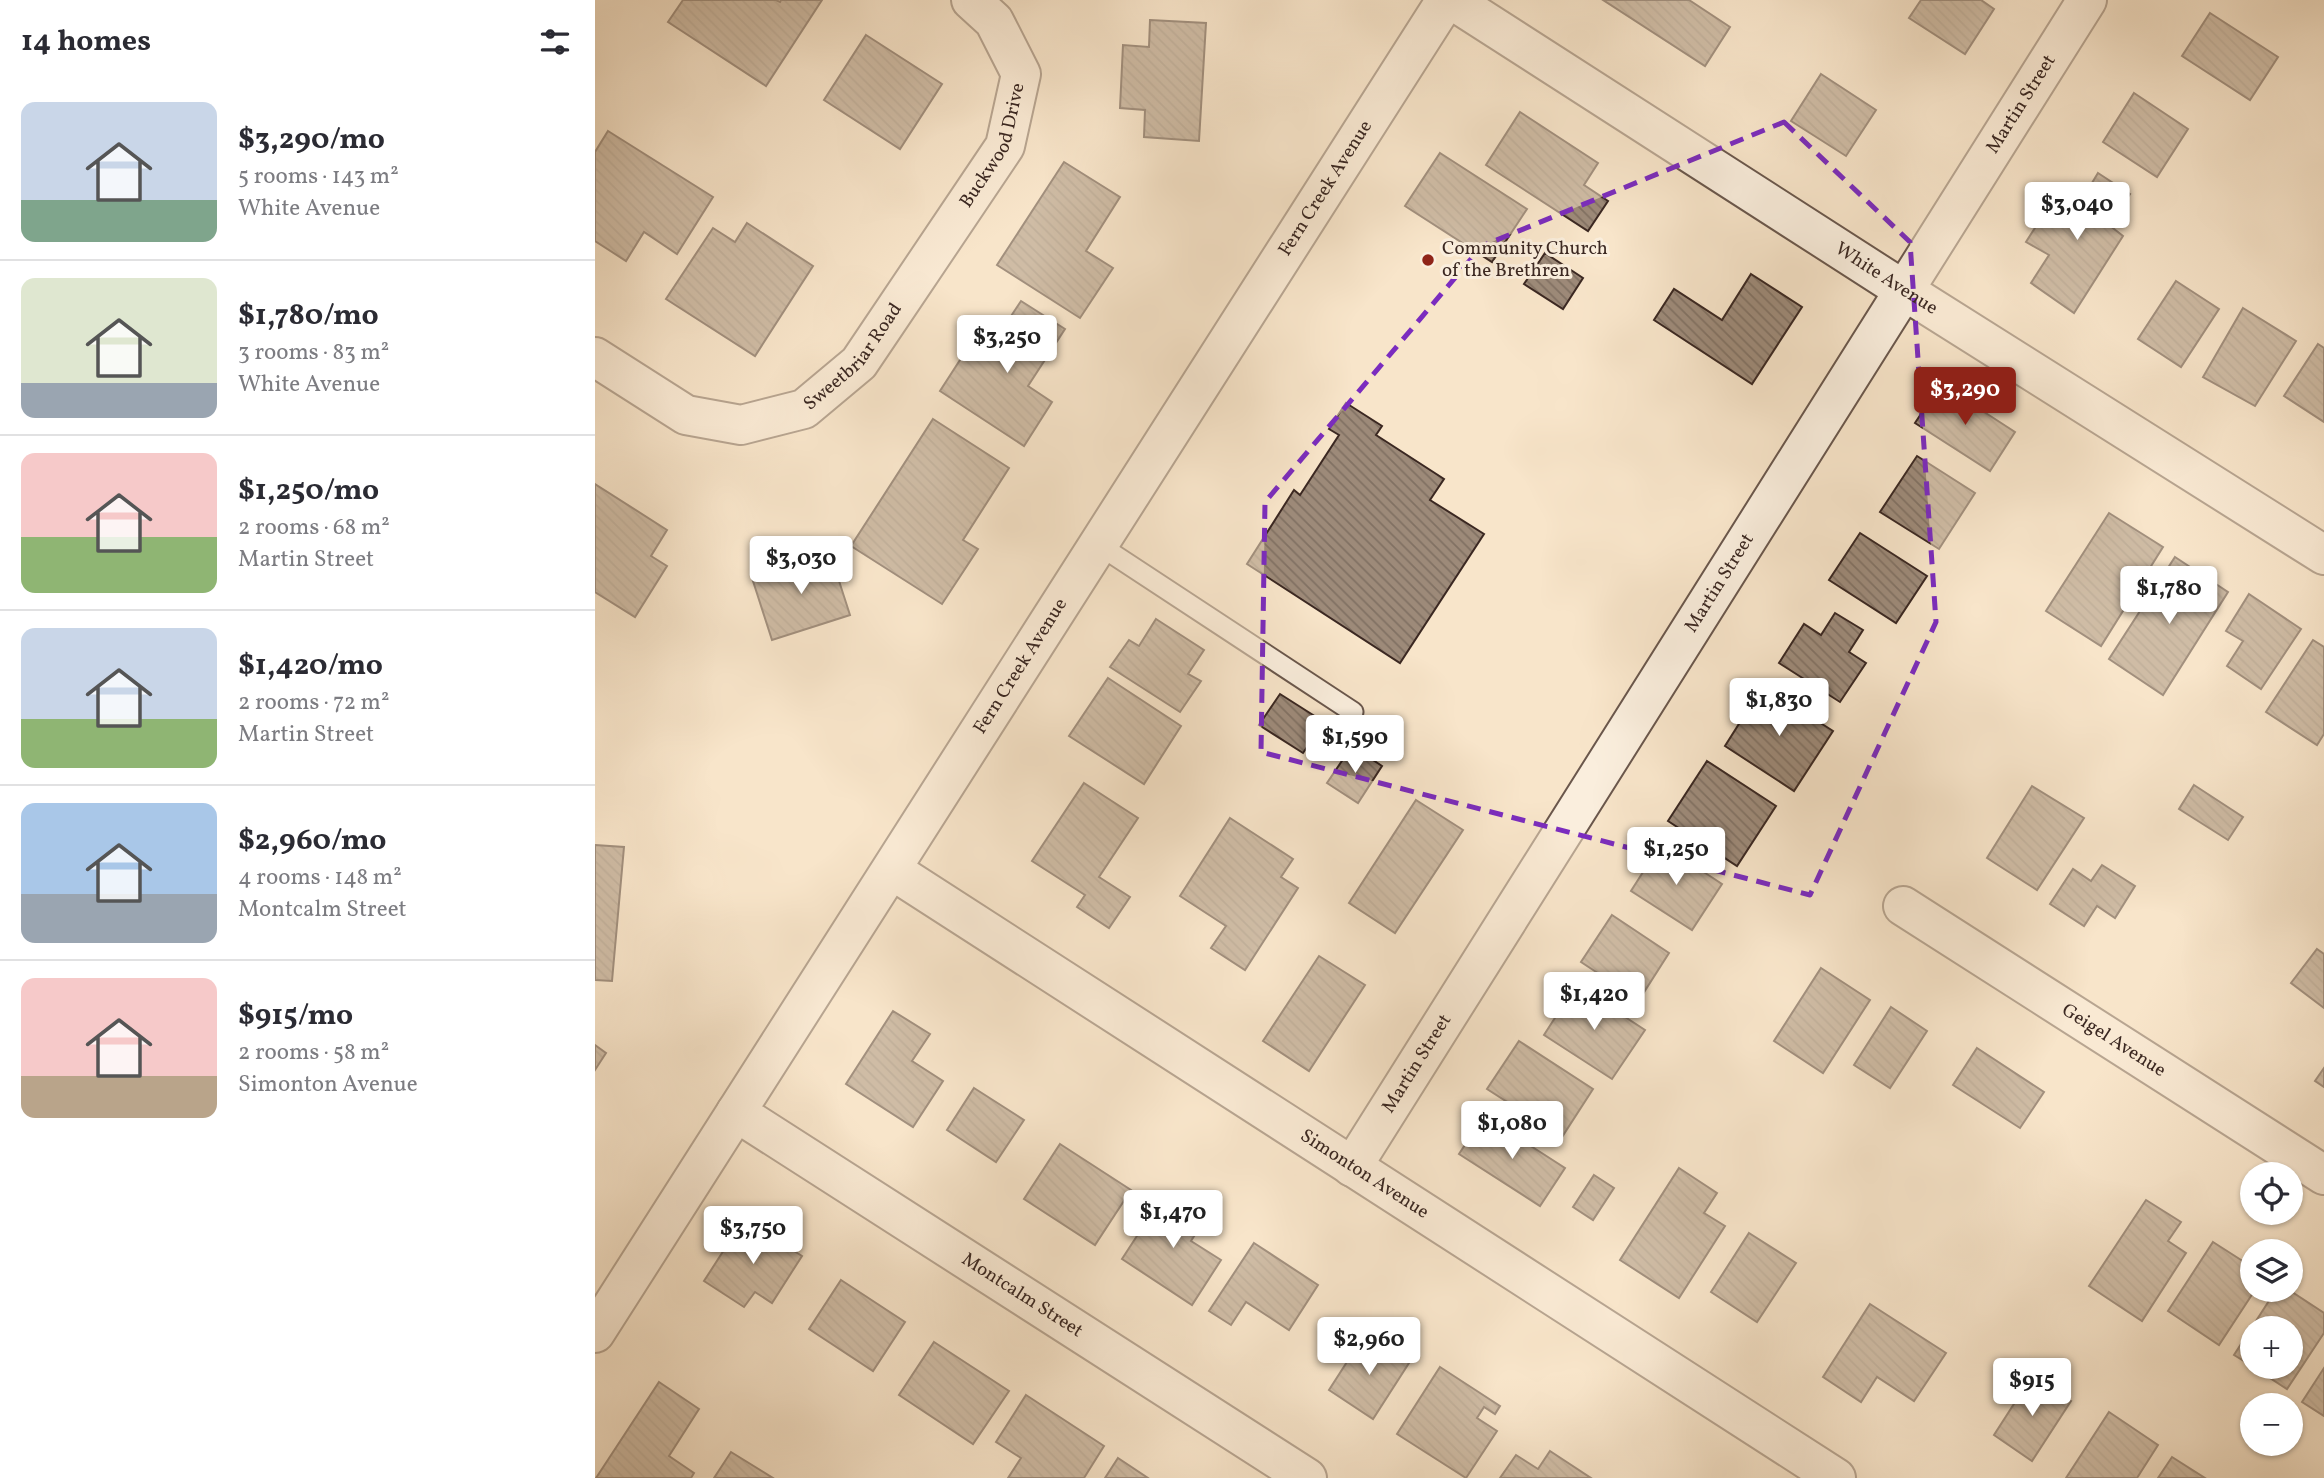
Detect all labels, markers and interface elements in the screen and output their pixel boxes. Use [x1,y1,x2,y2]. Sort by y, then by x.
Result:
text: 14 homes [21,21,151,63]
icon: filters [536,23,574,61]
street label: Martin Street [1980,49,2063,159]
street label: Buckwood Drive [954,80,1032,213]
street label: Fern Creek Avenue [1273,115,1379,261]
text: $3,290/mo [238,119,385,161]
icon: home [77,130,161,214]
text: 5 rooms · 143 m² [238,161,399,193]
pin: $3,040 [2020,182,2134,242]
text: $3,040 [2041,189,2113,221]
text: White Avenue [238,193,380,225]
place label: Community Church of the Brethren [1442,236,1608,284]
street label: White Avenue [1830,236,1943,321]
marker: Community Church of the Brethren [1420,252,1436,268]
text: $1,780/mo [238,295,379,337]
street label: Sweetbriar Road [798,298,909,417]
icon: home [77,306,161,390]
pin: $3,250 [950,316,1064,375]
text: $3,250 [973,322,1041,354]
text: 3 rooms · 83 m² [238,337,389,369]
pin: $3,290 [1908,368,2022,427]
text: White Avenue [238,369,380,401]
text: $3,290 [1930,374,2000,406]
text: $1,250/mo [238,470,379,512]
icon: home [77,481,161,565]
text: 2 rooms · 68 m² [238,512,390,544]
street label: Martin Street [1679,528,1761,638]
pin: $3,030 [744,536,858,596]
text: $3,030 [766,543,836,575]
text: Martin Street [238,544,374,576]
pin: $1,780 [2112,566,2226,626]
text: $1,780 [2136,573,2202,605]
street label: Fern Creek Avenue [968,593,1074,739]
text: $1,420/mo [238,645,383,687]
icon: home [77,656,161,740]
pin: $1,830 [1722,678,1836,738]
text: $1,830 [1746,685,1812,717]
text: 2 rooms · 72 m² [238,687,389,719]
pin: $1,590 [1298,716,1412,775]
text: Martin Street [238,719,374,751]
text: $1,590 [1322,722,1388,754]
text: $2,960/mo [238,820,387,862]
pin: $1,250 [1619,828,1733,887]
icon: home [77,831,161,915]
text: $1,250 [1643,834,1709,866]
text: 4 rooms · 148 m² [238,862,402,894]
text: Montcalm Street [238,894,407,926]
pin: $1,420 [1537,972,1651,1032]
text: $1,420 [1560,979,1628,1011]
text: $915/mo [238,995,353,1037]
street label: Geigel Avenue [2057,998,2171,1084]
icon: home [77,1006,161,1090]
street label: Martin Street [1376,1009,1458,1118]
text: 2 rooms · 58 m² [238,1037,389,1069]
text: Simonton Avenue [238,1069,418,1101]
pin: $1,080 [1455,1102,1569,1161]
text: $1,080 [1477,1108,1547,1140]
street label: Simonton Avenue [1295,1123,1434,1225]
map controls [2240,1162,2303,1456]
button: locate [2240,1162,2303,1225]
pin: $1,470 [1116,1190,1230,1250]
text: $1,470 [1140,1197,1206,1229]
pin: $3,750 [696,1206,810,1266]
text: $3,750 [720,1213,786,1245]
button: layers [2240,1239,2303,1302]
street label: Montcalm Street [957,1247,1088,1344]
button: + [2240,1316,2303,1379]
pin: $2,960 [1312,1318,1426,1377]
text: $2,960 [1333,1324,1405,1356]
pin: $915 [1991,1358,2073,1418]
text: $915 [2009,1365,2055,1397]
button: − [2240,1393,2303,1456]

